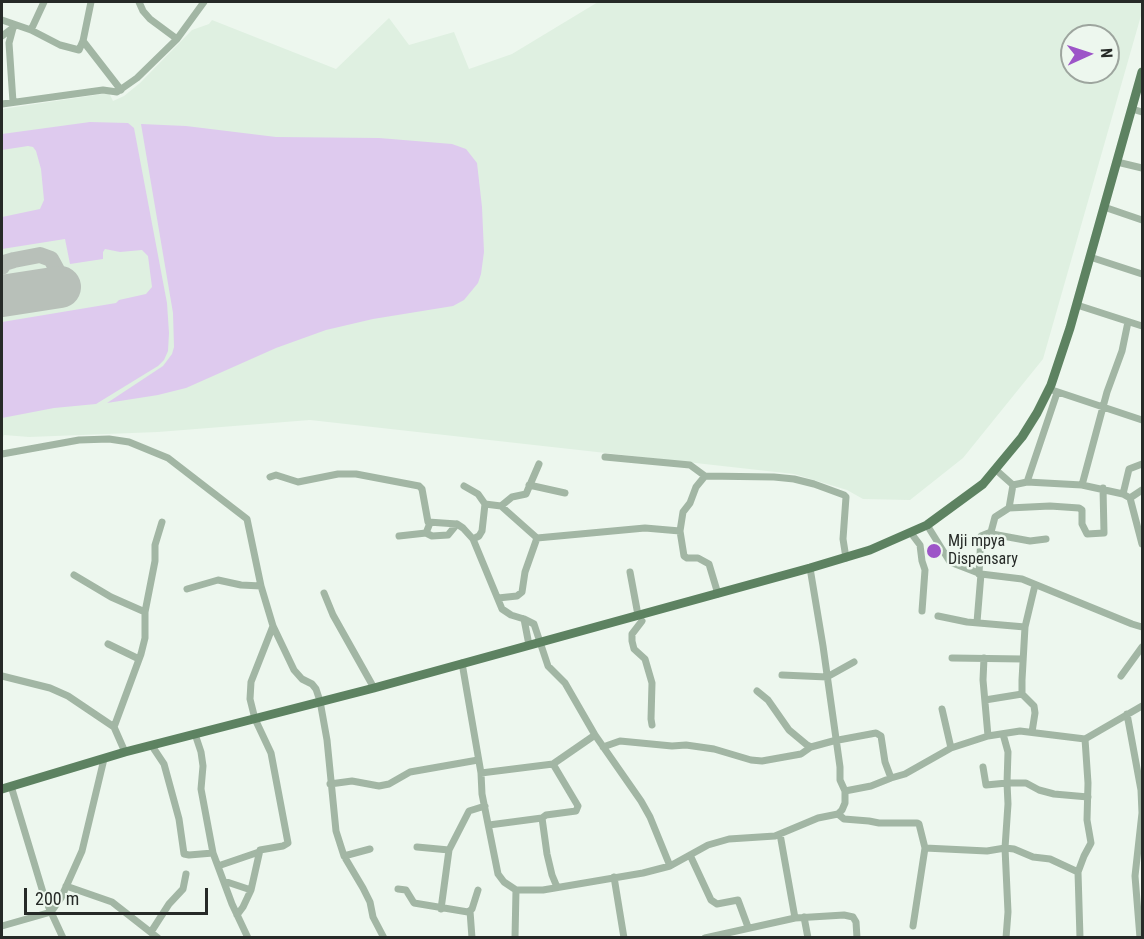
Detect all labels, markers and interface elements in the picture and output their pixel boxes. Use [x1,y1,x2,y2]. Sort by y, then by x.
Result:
north arrow [1060,24,1120,84]
text: N [1097,48,1116,59]
place label: Mji mpya Dispensary [948,532,1018,570]
marker: Mji mpya Dispensary [925,542,943,560]
scale bar [27,876,212,914]
text: 200 m [35,888,79,909]

